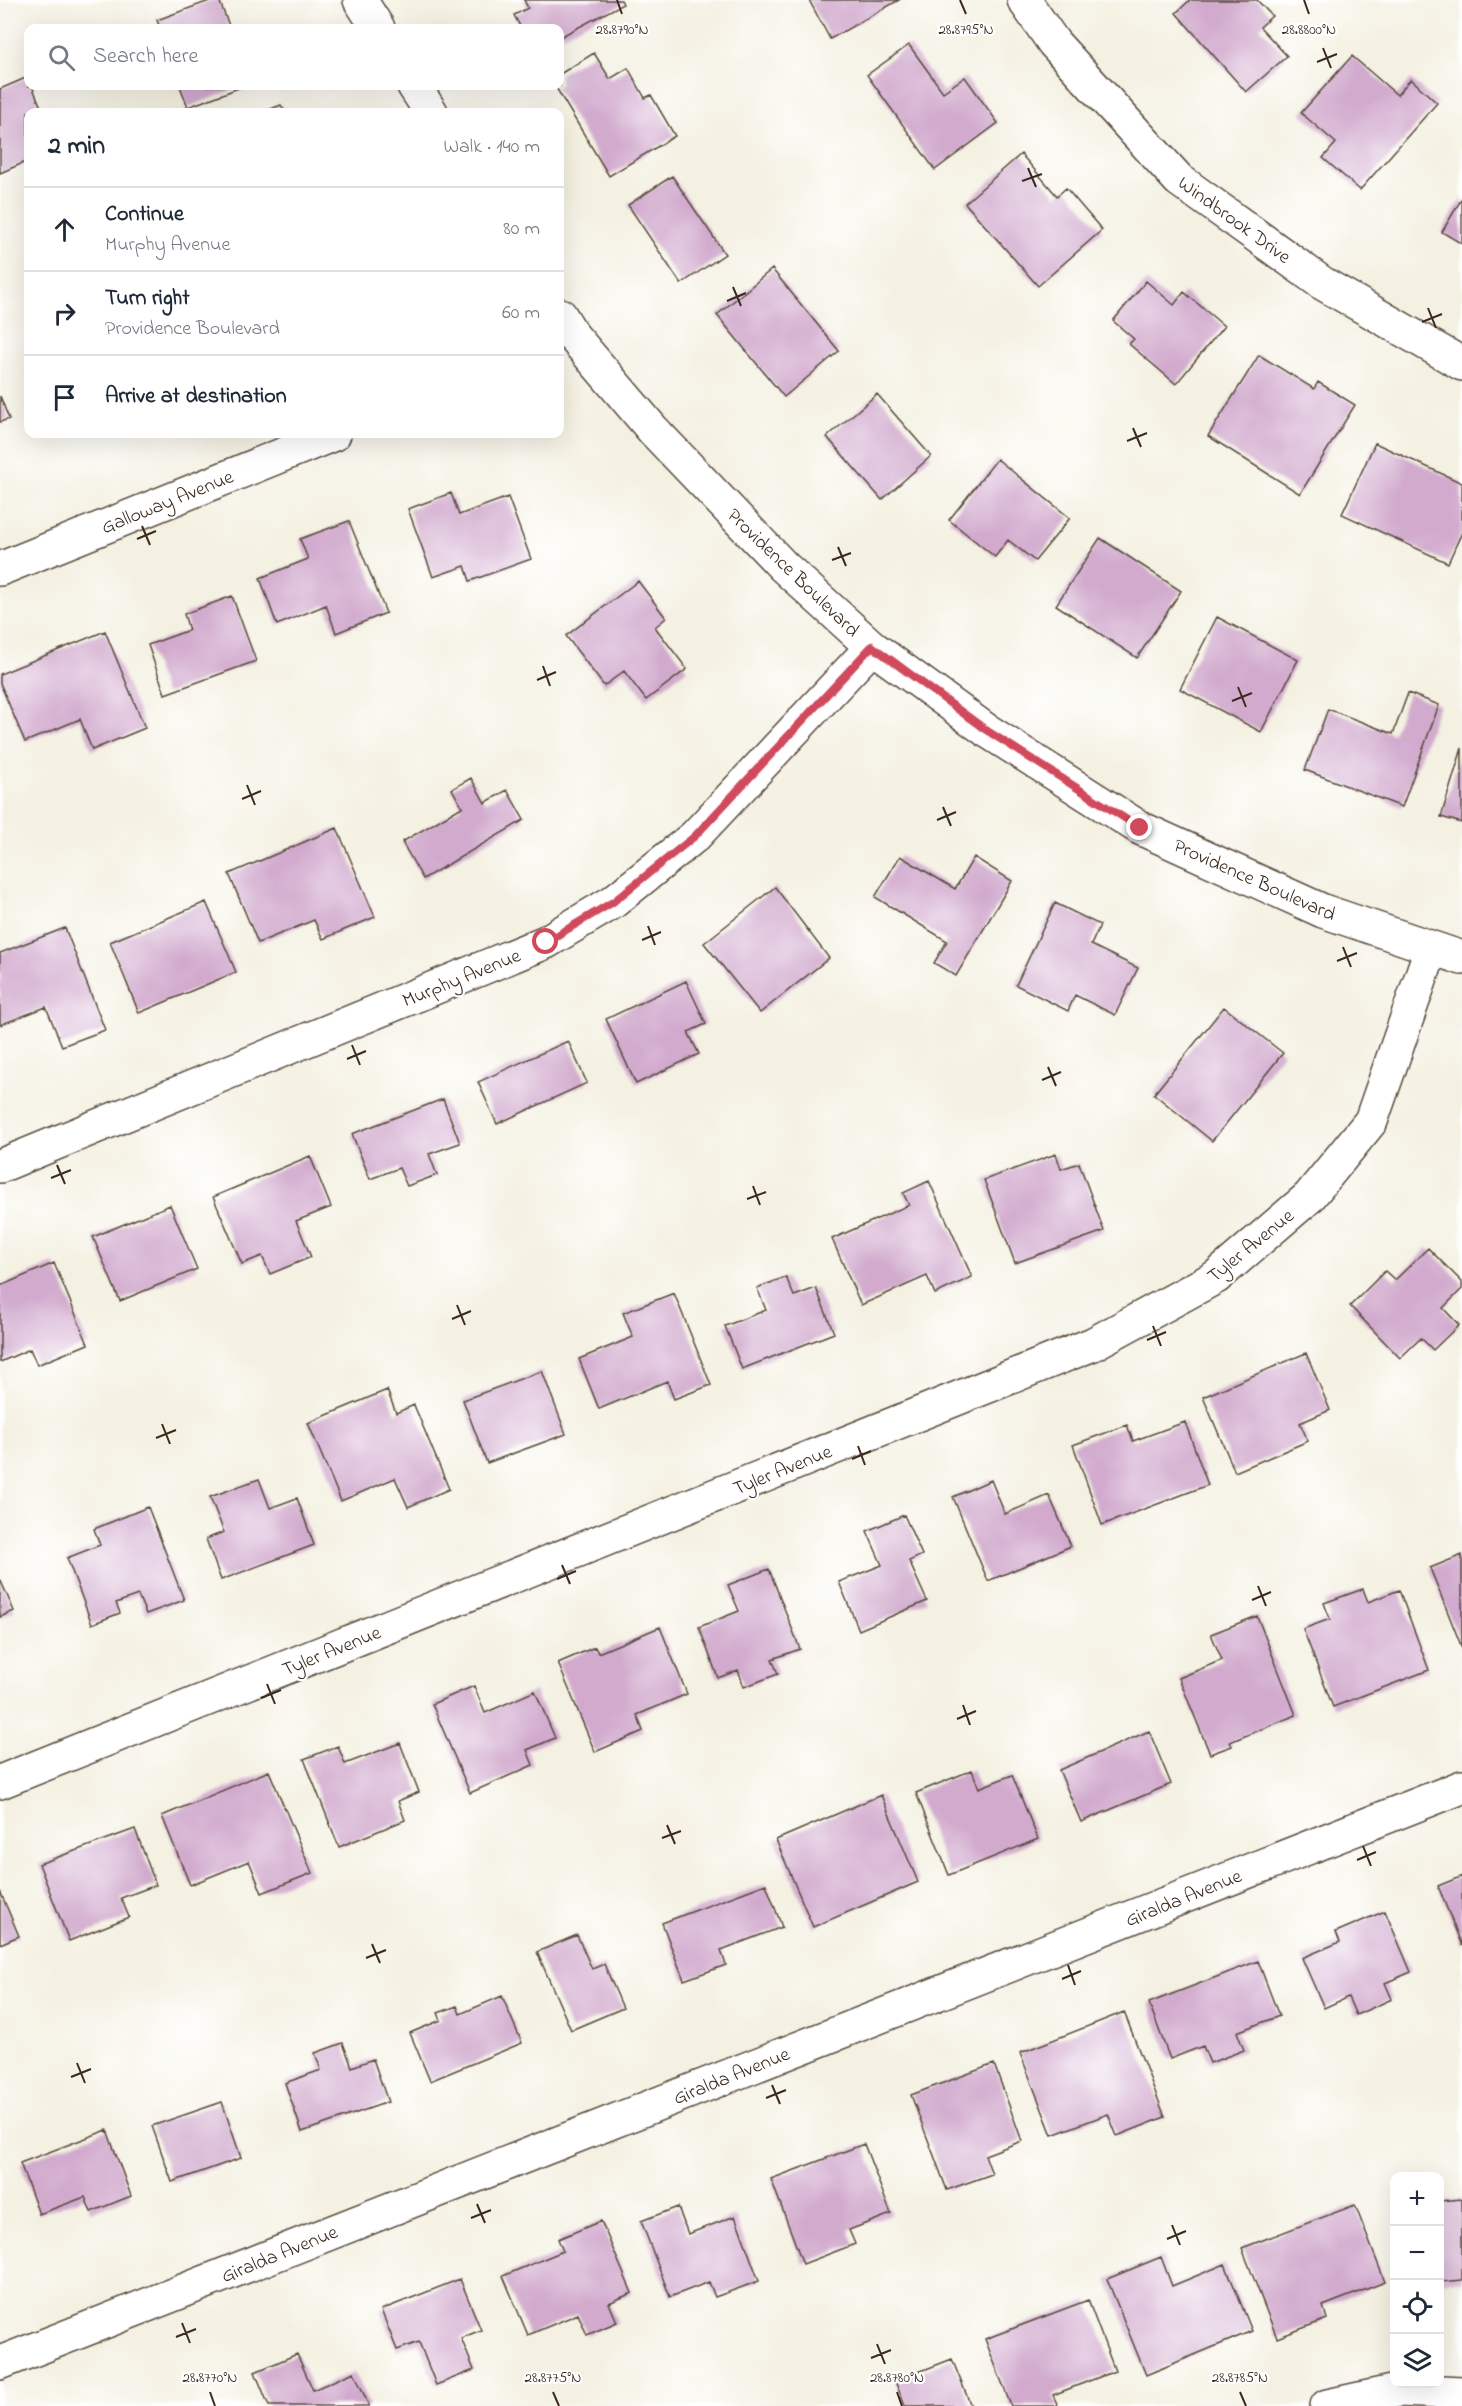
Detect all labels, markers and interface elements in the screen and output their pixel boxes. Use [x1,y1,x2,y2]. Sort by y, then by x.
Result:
text: 28.8790°N [595,19,649,41]
text: 28.8795°N [938,19,994,41]
text: 28.8800°N [1282,19,1336,41]
search box [24,24,564,90]
icon: search [45,41,78,74]
text: Search here [93,41,198,73]
text: 2 min [48,128,105,166]
text: Walk · 140 m [444,133,540,162]
street label: Windbrook Drive [1171,170,1296,272]
text: Continue [105,199,184,231]
icon: ahead [48,213,81,246]
text: 80 m [503,215,540,244]
text: Murphy Avenue [105,231,230,260]
text: Turn right [105,283,190,315]
icon: right [48,297,81,330]
text: 60 m [502,299,540,328]
text: Providence Boulevard [105,315,280,344]
icon: arrive [48,381,81,414]
text: Arrive at destination [105,381,287,413]
street label: Galloway Avenue [97,464,238,543]
street label: Providence Boulevard [719,503,865,645]
route end [1126,814,1152,840]
street label: Providence Boulevard [1168,833,1340,930]
route start [532,928,558,954]
street label: Murphy Avenue [398,942,526,1016]
street label: Tyler Avenue [1202,1203,1301,1291]
street label: Tyler Avenue [729,1438,837,1504]
street label: Tyler Avenue [278,1619,386,1685]
street label: Giralda Avenue [1121,1863,1247,1936]
street label: Giralda Avenue [669,2041,795,2114]
map controls [1390,2172,1444,2388]
button: + [1390,2172,1444,2226]
street label: Giralda Avenue [217,2219,343,2292]
button: − [1390,2226,1444,2280]
button: locate [1390,2280,1444,2334]
button: layers [1390,2334,1444,2388]
text: 28.8770°N [183,2367,237,2389]
text: 28.8775°N [525,2367,581,2389]
text: 28.8780°N [870,2367,924,2389]
text: 28.8785°N [1212,2367,1268,2389]

